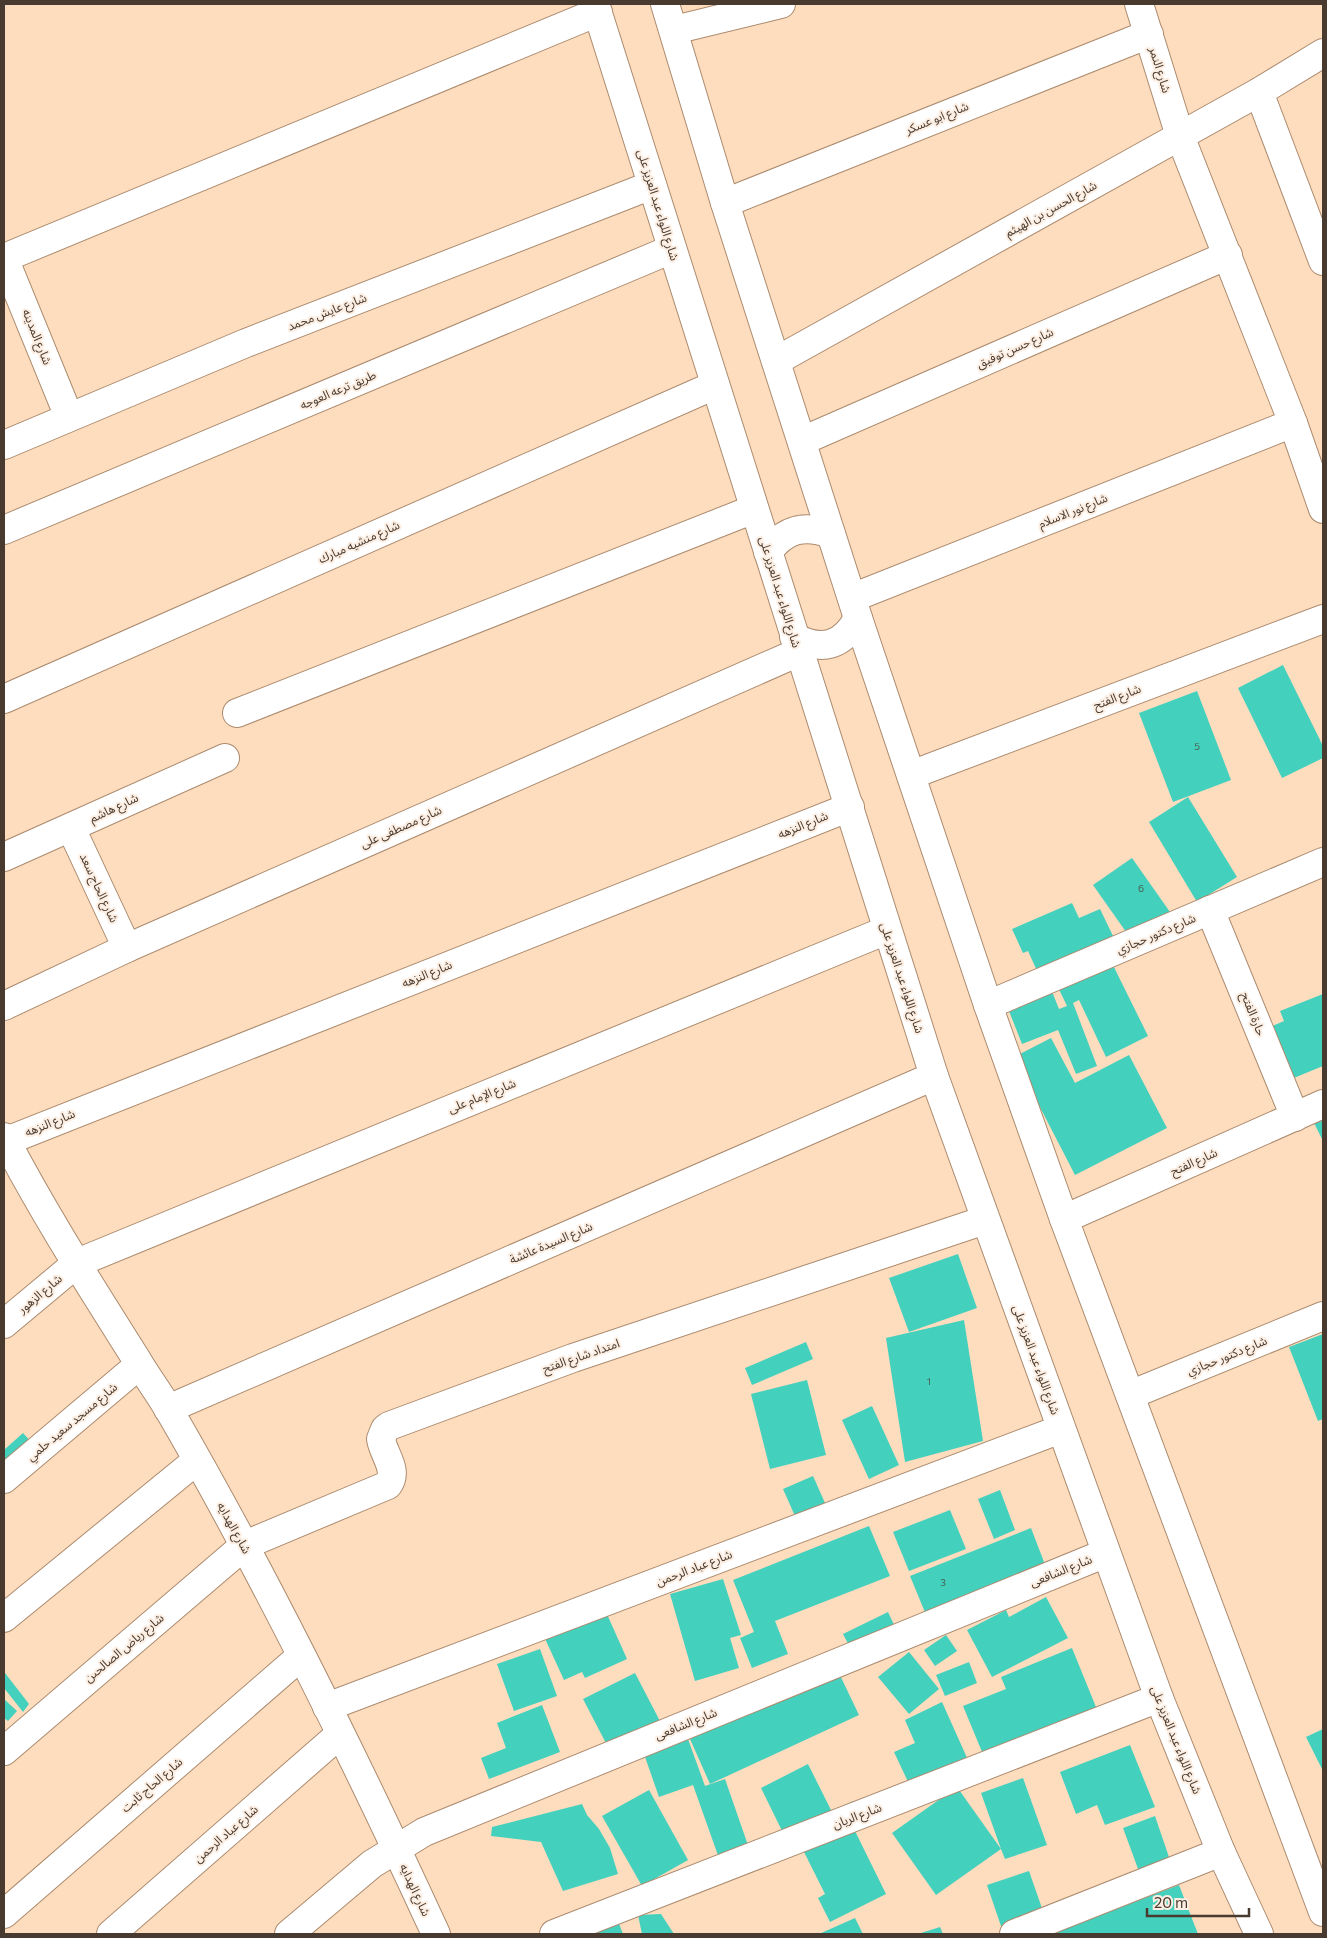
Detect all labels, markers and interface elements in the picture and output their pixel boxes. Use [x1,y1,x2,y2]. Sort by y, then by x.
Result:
street label: شارع النمر [1144,44,1175,95]
street label: شارع ابو عسكر [902,98,971,139]
street label: شارع اللواء عبد العزيز على [632,147,683,263]
street label: شارع الحسن بن الهيثم [1002,177,1100,242]
street label: شارع عايش محمد [285,290,369,335]
street label: شارع المدينه [18,307,55,368]
street label: شارع حسن توفيق [974,324,1056,373]
street label: طريق ترعه العوجه [298,367,378,413]
street label: شارع نور الاسلام [1036,490,1110,533]
street label: شارع منشيه مبارك [316,517,403,568]
street label: شارع اللواء عبد العزيز على [754,534,805,650]
street label: شارع الفتح [1091,681,1144,714]
house number: 5 [1194,740,1200,752]
street label: شارع هاشم [87,790,141,827]
street label: شارع مصطفى على [358,802,445,853]
street label: شارع النزهه [776,808,831,843]
street label: شارع الحاج سعد [75,851,122,926]
house number: 6 [1138,882,1144,894]
street label: شارع دكتور حجازي [1114,910,1199,960]
street label: شارع اللواء عبد العزيز على [876,921,927,1036]
street label: شارع النزهه [400,957,455,992]
street label: حارة الفتح [1236,990,1269,1039]
street label: شارع الإمام على [446,1075,519,1118]
street label: شارع النزهه [23,1106,78,1141]
street label: شارع الفتح [1168,1145,1220,1180]
street label: شارع السيدة عائشة [507,1218,595,1269]
street label: شارع الزهور [14,1271,66,1319]
street label: شارع اللواء عبد العزيز على [1008,1303,1063,1417]
street label: شارع دكتور حجازي [1185,1333,1270,1381]
street label: امتداد شارع الفتح [540,1335,622,1378]
house number: 1 [927,1375,931,1387]
street label: شارع مسجد سعيد حلمي [23,1379,122,1466]
street label: شارع الهدايه [212,1499,255,1557]
street label: شارع عباد الرحمن [654,1546,735,1591]
street label: شارع الشافعى [1027,1551,1095,1592]
house number: 3 [940,1576,946,1588]
street label: شارع رياض الصالحىن [81,1610,168,1687]
street label: شارع اللواء عبد العزيز على [1146,1683,1205,1797]
street label: شارع الشافعى [652,1704,720,1745]
street label: شارع الحاج ثابت [118,1754,187,1817]
street label: شارع الريان [830,1799,884,1834]
street label: شارع عباد الرحمن [190,1802,262,1867]
street label: شارع الهدايه [395,1861,434,1919]
scale bar [1147,1886,1250,1918]
text: 20 m [1154,1893,1188,1911]

